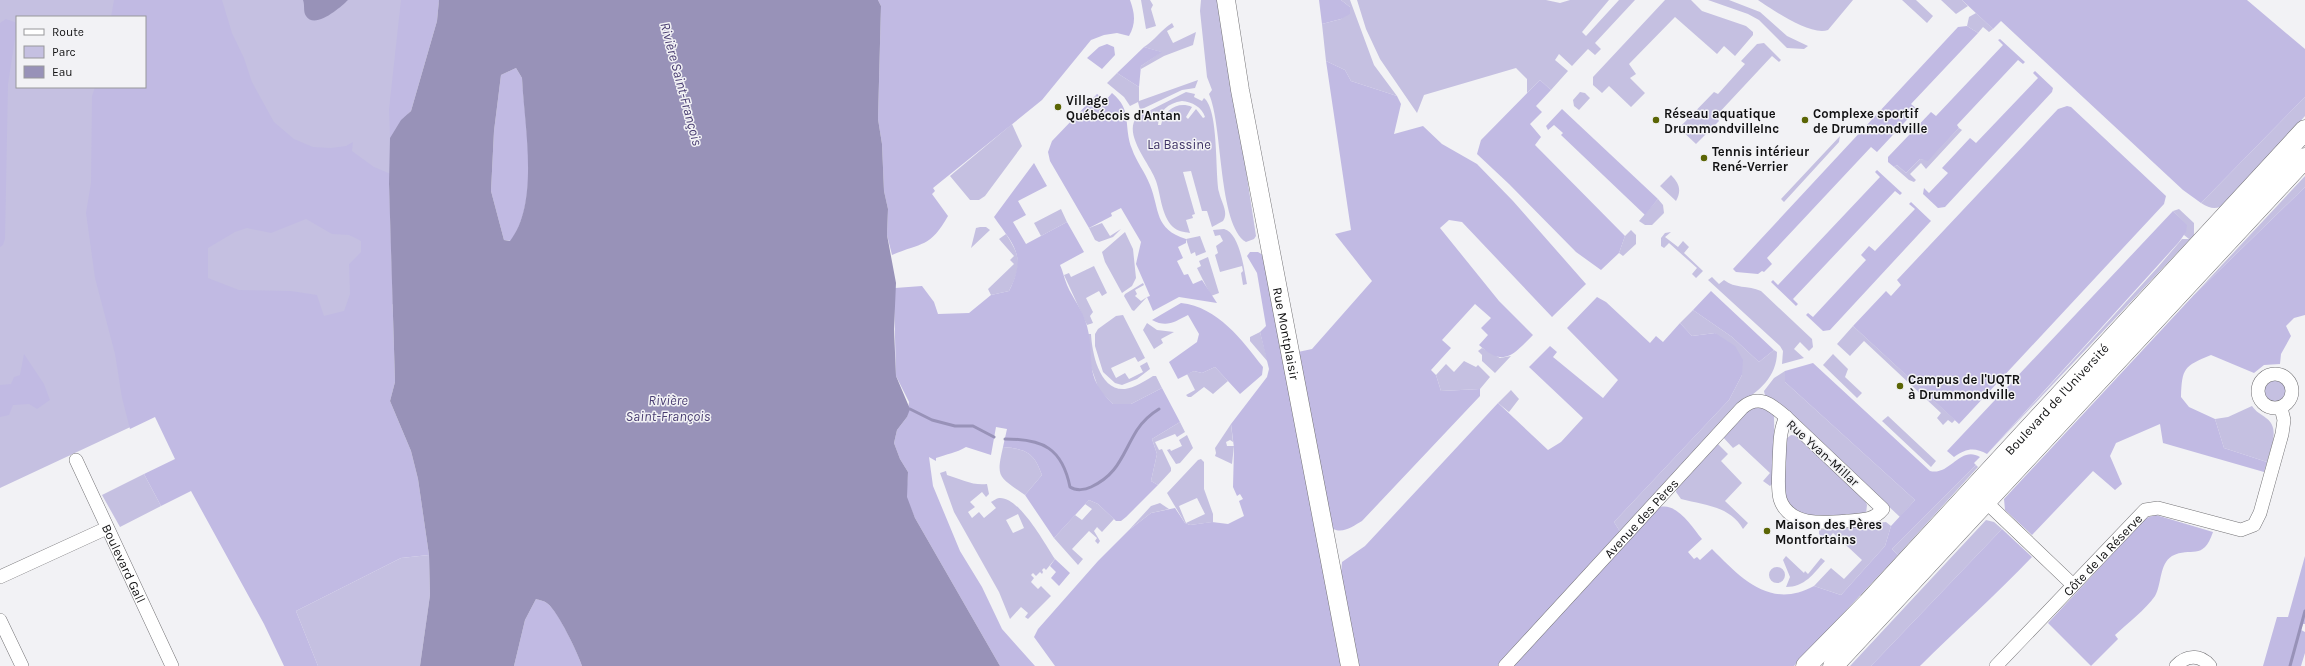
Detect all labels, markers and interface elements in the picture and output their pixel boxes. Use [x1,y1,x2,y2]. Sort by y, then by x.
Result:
legend [16,16,146,88]
water label: Rivière Saint-François [656,20,706,148]
text: Route [52,25,84,39]
text: Parc [52,45,76,59]
text: Eau [52,65,73,79]
place label: Village Québécois d'Antan [1066,93,1181,123]
marker: Village Québécois d'Antan [1053,102,1063,112]
place label: Réseau aquatique DrummondvilleInc [1664,106,1779,136]
place label: Complexe sportif de Drummondville [1813,106,1927,136]
marker: Réseau aquatique DrummondvilleInc [1651,115,1661,125]
marker: Complexe sportif de Drummondville [1800,115,1810,125]
park label: La Bassine [1147,137,1211,152]
place label: Tennis intérieur René-Verrier [1712,144,1810,174]
marker: Tennis intérieur René-Verrier [1699,153,1709,163]
street label: Rue Montplaisir [1270,286,1303,381]
street label: Boulevard de l'Université [2001,340,2112,458]
place label: Campus de l'UQTR à Drummondville [1908,372,2020,402]
marker: Campus de l'UQTR à Drummondville [1895,381,1905,391]
water label: Rivière Saint-François [626,392,711,425]
street label: Rue Yvan-Millar [1784,417,1863,490]
street label: Avenue des Pères [1601,475,1681,561]
street label: Côte de la Réserve [2060,510,2145,599]
place label: Maison des Pères Montfortains [1775,517,1882,547]
street label: Boulevard Gall [99,521,149,605]
marker: Maison des Pères Montfortains [1762,526,1772,536]

